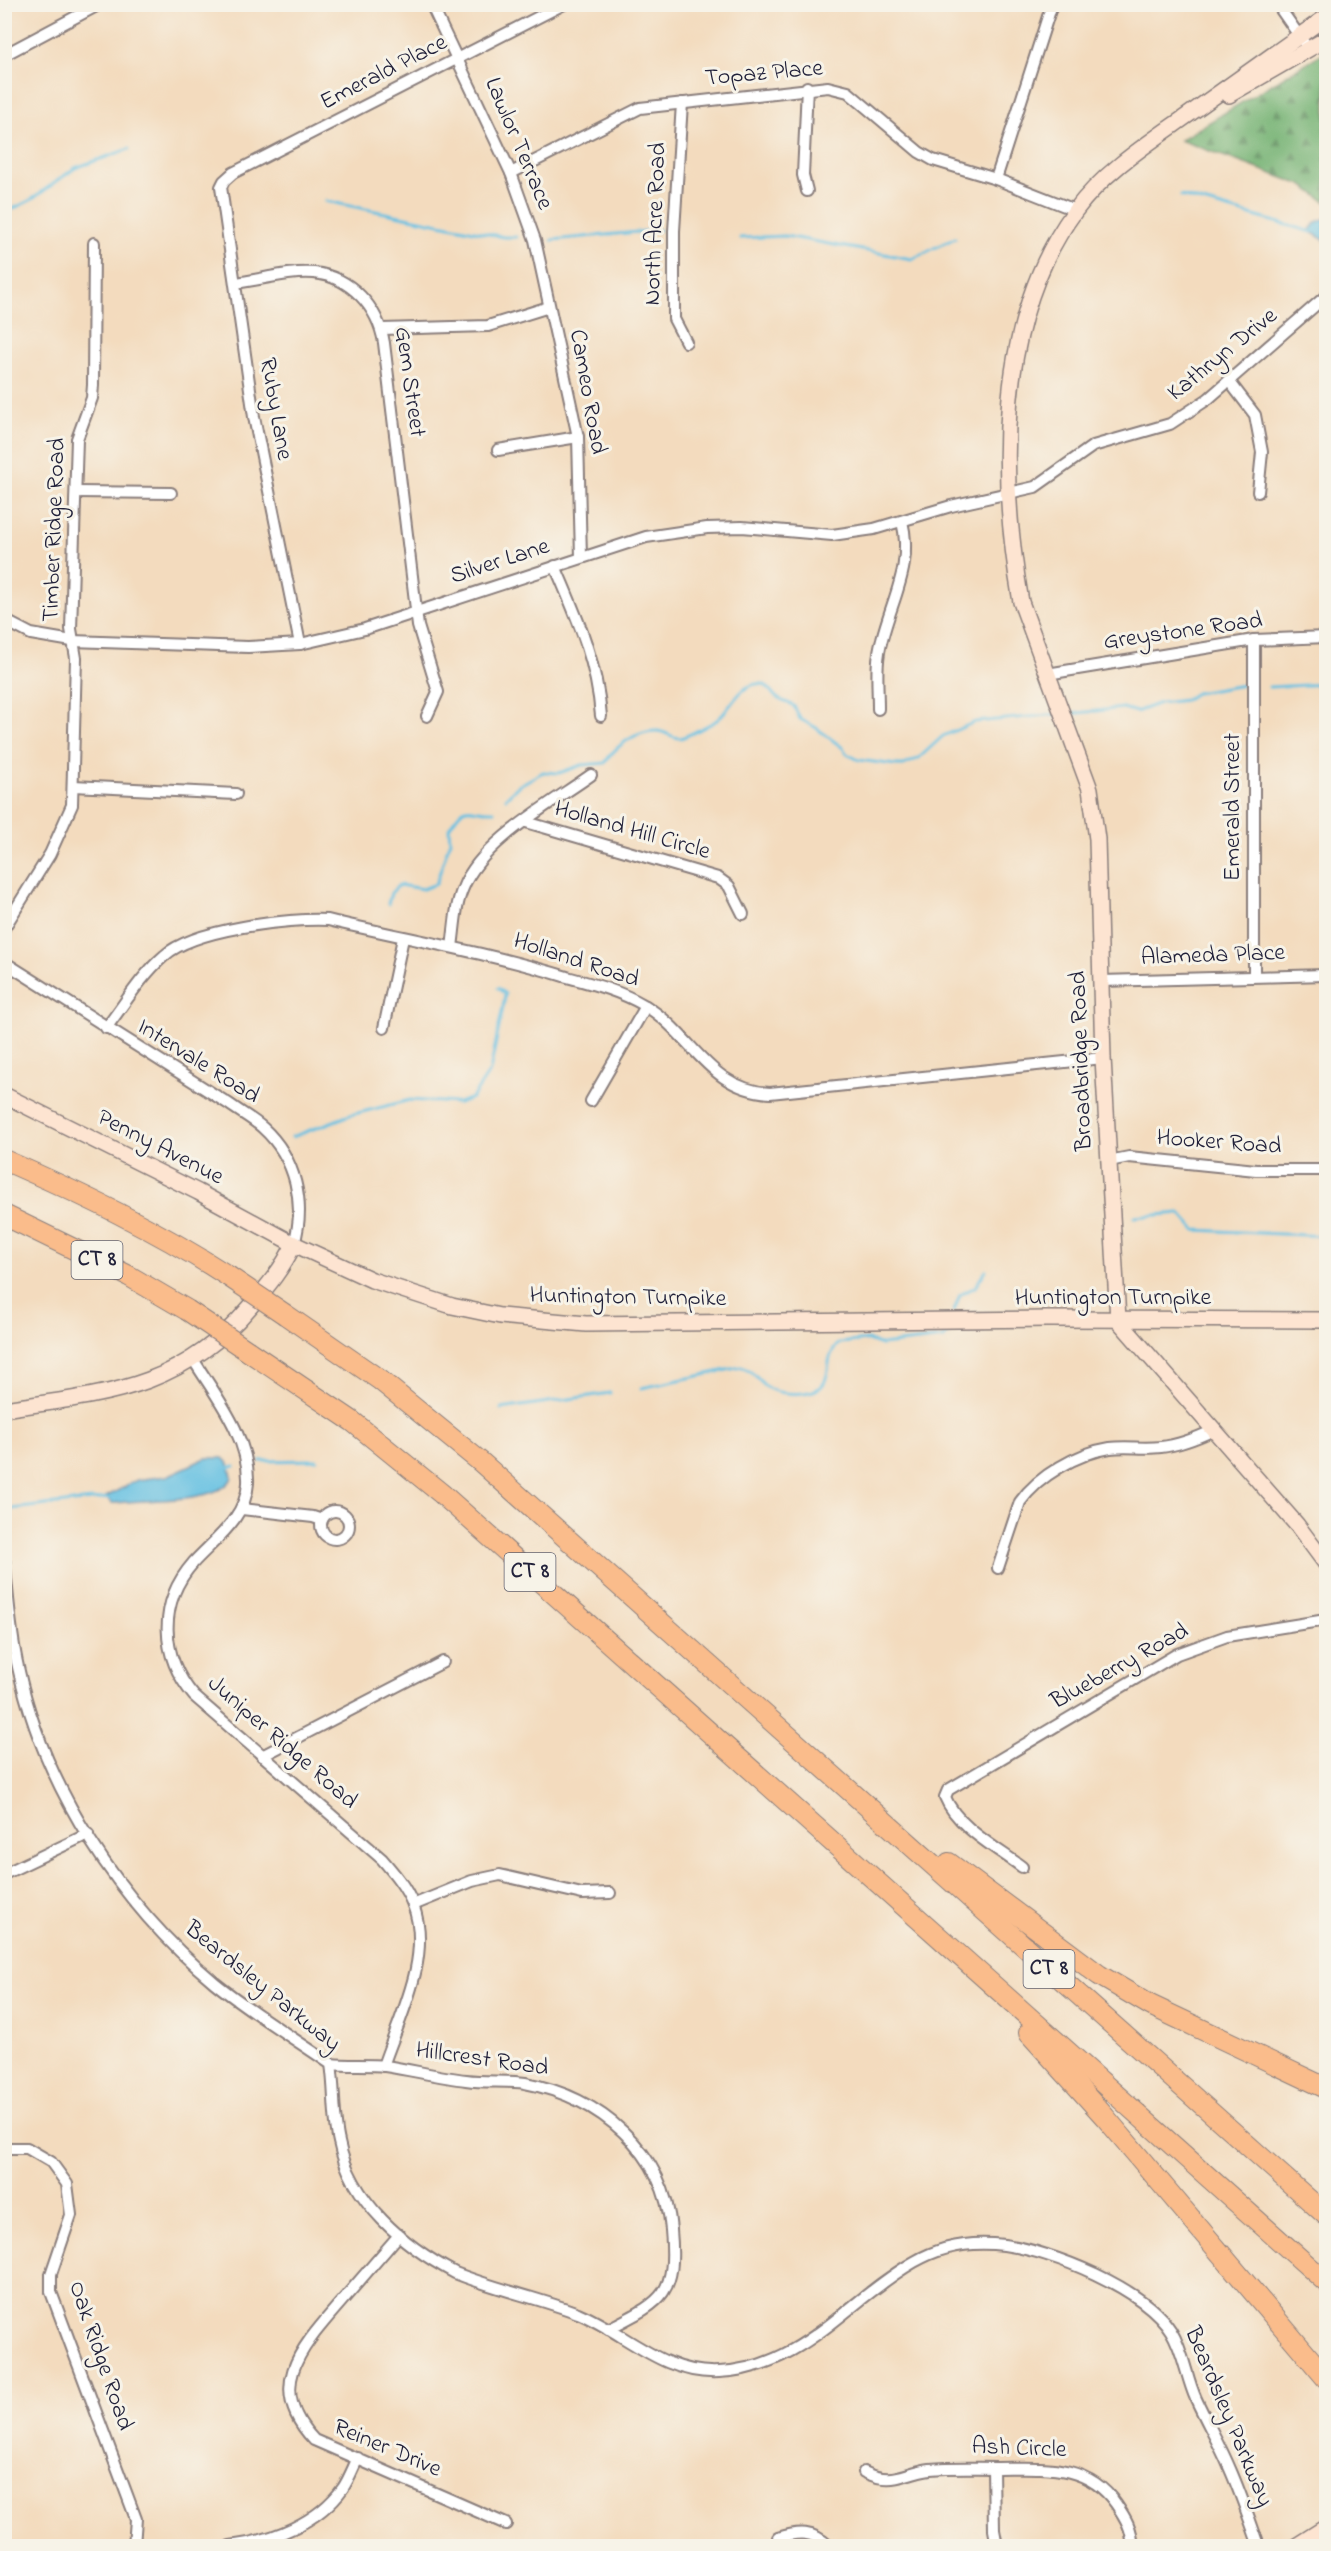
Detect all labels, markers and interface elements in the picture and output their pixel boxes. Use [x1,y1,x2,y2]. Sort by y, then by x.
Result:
street label: Emerald Place [314,26,454,120]
street label: Topaz Place [704,51,825,97]
street label: Lawlor Terrace [474,72,562,216]
street label: North Acre Road [636,141,676,306]
street label: Kathryn Drive [1160,299,1286,411]
street label: Gem Street [384,325,434,439]
street label: Cameo Road [559,327,615,458]
street label: Ruby Lane [248,355,301,463]
street label: Timber Ridge Road [34,437,76,623]
street label: Silver Lane [446,529,554,594]
street label: Greystone Road [1101,603,1265,661]
street label: Emerald Street [1216,733,1251,881]
street label: Holland Hill Circle [550,792,714,870]
street label: Holland Road [509,924,644,998]
street label: Alameda Place [1140,936,1286,976]
street label: Broadbridge Road [1061,970,1103,1153]
street label: Intervale Road [130,1010,267,1114]
street label: Penny Avenue [90,1101,230,1196]
street label: Hooker Road [1155,1121,1283,1165]
road number: CT 8 [72,1241,122,1279]
street label: Huntington Turnpike [529,1279,727,1317]
street label: Huntington Turnpike [1015,1281,1212,1316]
road number: CT 8 [504,1553,556,1591]
street label: Blueberry Road [1044,1614,1196,1721]
street label: Juniper Ridge Road [199,1668,365,1819]
street label: Beardsley Parkway [175,1912,348,2062]
road number: CT 8 [1024,1950,1074,1988]
street label: Hillcrest Road [413,2033,551,2087]
street label: Oak Ridge Road [58,2277,142,2436]
street label: Beardsley Parkway [1173,2321,1282,2513]
street label: Reiner Drive [327,2411,447,2488]
street label: Ash Circle [971,2430,1067,2468]

